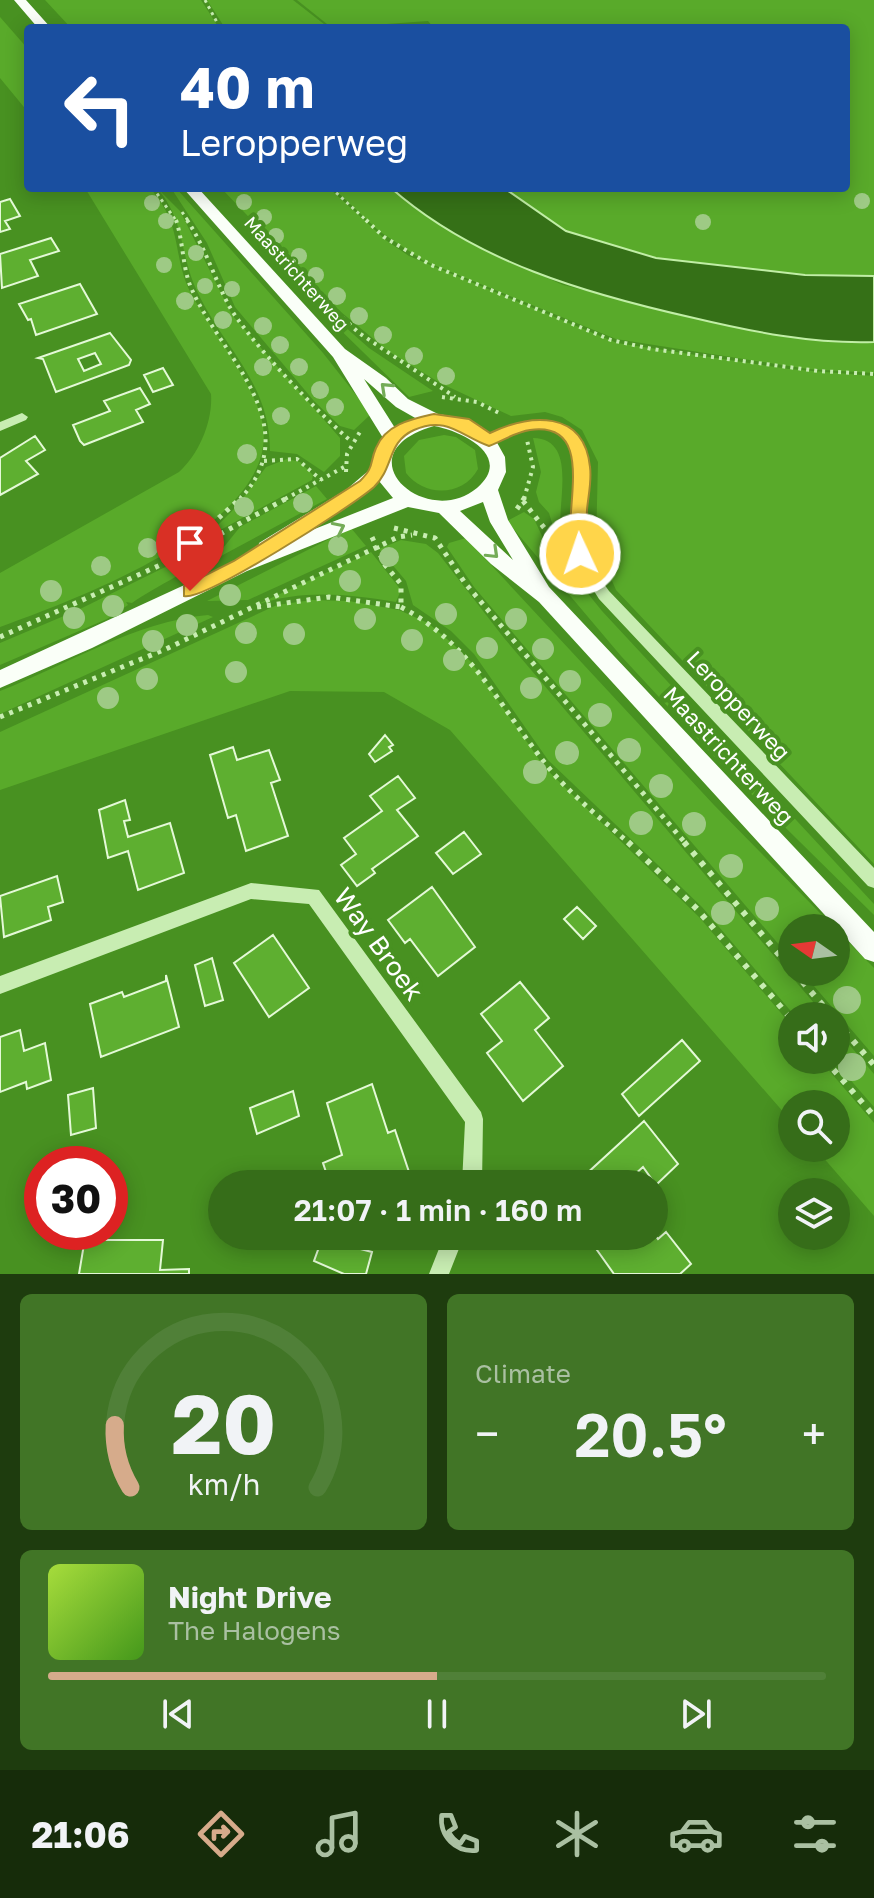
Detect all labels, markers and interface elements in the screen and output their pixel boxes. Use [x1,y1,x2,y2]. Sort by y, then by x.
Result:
text: 40 m [180,53,314,120]
icon: left [48,56,152,160]
text: Leropperweg [180,121,408,164]
street label: Maastrichterweg [240,211,354,335]
one-way arrow [381,383,395,398]
pin [156,509,224,591]
position arrow [538,512,622,596]
icon: arrive [168,521,212,565]
one-way arrow [330,522,345,538]
one-way arrow [484,544,498,559]
street label: Leropperweg [682,645,796,765]
street label: Maastrichterweg [658,681,800,829]
street label: Way Broek [328,882,430,1007]
north arrow [778,914,850,986]
map controls [778,914,850,1250]
button: sound [778,1002,850,1074]
button: search [778,1090,850,1162]
speed limit sign: 30 [24,1146,128,1250]
button: layers [778,1178,850,1250]
text: 21:07 · 1 min · 160 m [294,1192,582,1228]
text: Climate [475,1358,571,1389]
text: 20 [171,1372,276,1472]
text: 20.5° [574,1398,727,1470]
text: − [475,1407,499,1460]
text: + [802,1407,826,1460]
text: km/h [187,1467,260,1501]
text: Night Drive [168,1579,332,1615]
text: The Halogens [168,1615,341,1646]
icon: previous [156,1692,200,1736]
icon: pause [415,1692,459,1736]
icon: next [674,1692,718,1736]
icon: directions [193,1806,249,1862]
icon: music [311,1806,367,1862]
icon: phone [430,1806,486,1862]
icon: climate [549,1806,605,1862]
icon: car [668,1806,724,1862]
icon: filters [787,1806,843,1862]
text: 21:06 [31,1813,130,1856]

